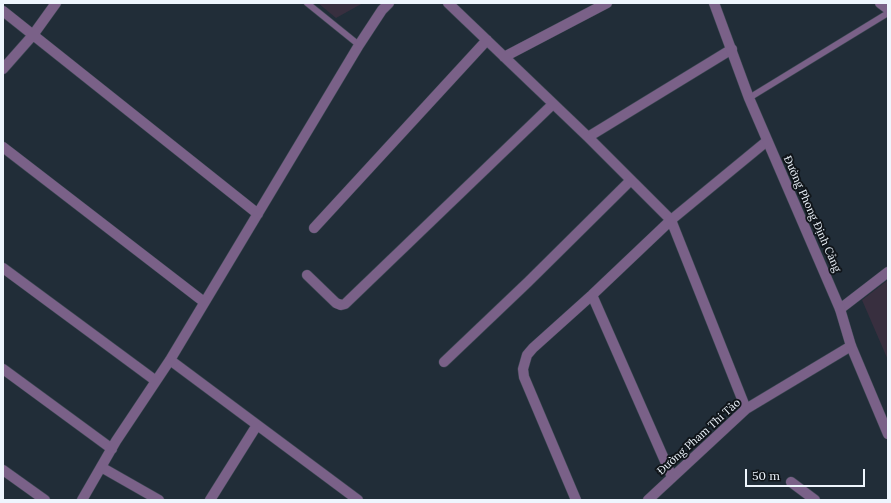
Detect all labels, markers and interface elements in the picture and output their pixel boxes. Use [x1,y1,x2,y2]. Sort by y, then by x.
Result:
street label: Đường Phong Định Cảng [780,154,844,274]
street label: Đường Pham Thi Tảo [655,396,743,478]
scale bar [747,461,867,487]
text: 50 m [752,468,780,483]

